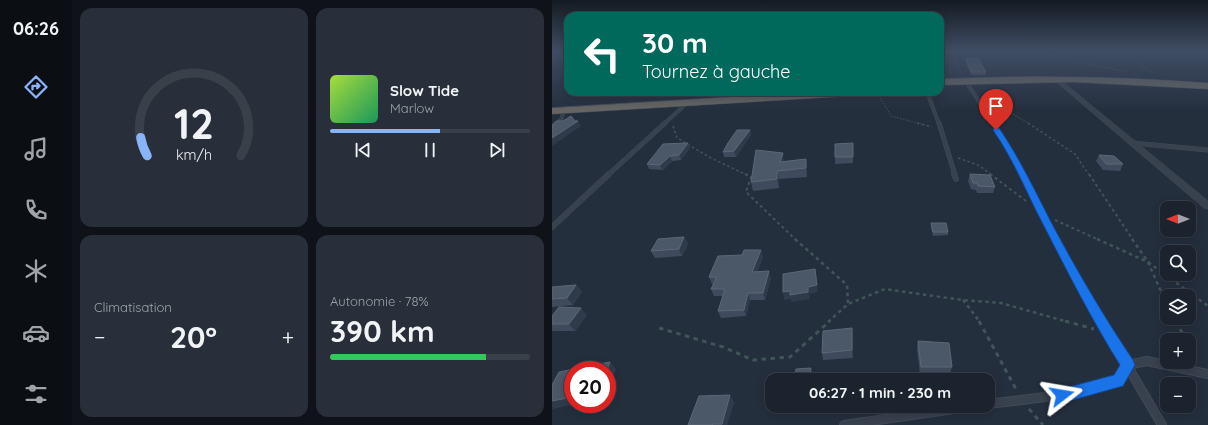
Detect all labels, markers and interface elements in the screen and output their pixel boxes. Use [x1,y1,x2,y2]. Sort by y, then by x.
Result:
text: 06:26 [13,17,59,40]
text: 30 m [642,25,708,60]
icon: left [576,28,628,80]
text: Tournez à gauche [642,60,791,83]
icon: directions [22,73,50,101]
text: Slow Tide [390,81,459,100]
pin [979,89,1013,130]
icon: arrive [985,95,1007,117]
text: 12 [174,96,214,148]
text: Marlow [390,100,434,116]
icon: music [22,135,50,163]
icon: previous [352,139,374,161]
icon: pause [419,139,441,161]
icon: next [486,139,508,161]
text: km/h [176,145,212,163]
icon: phone [22,196,50,224]
north arrow [1160,201,1196,237]
map controls [1160,201,1196,413]
button: search [1160,245,1196,281]
icon: climate [22,257,50,285]
button: layers [1160,289,1196,325]
text: Autonomie · 78% [330,293,429,309]
text: Climatisation [94,299,172,315]
text: 390 km [330,312,435,350]
text: 20° [170,318,217,356]
icon: car [22,319,50,347]
text: − [94,323,105,351]
text: + [282,323,294,351]
button: + [1160,333,1196,369]
speed limit sign: 20 [564,361,616,413]
position arrow [1041,374,1083,416]
button: − [1160,377,1196,413]
icon: filters [22,380,50,408]
text: 06:27 · 1 min · 230 m [809,383,951,402]

